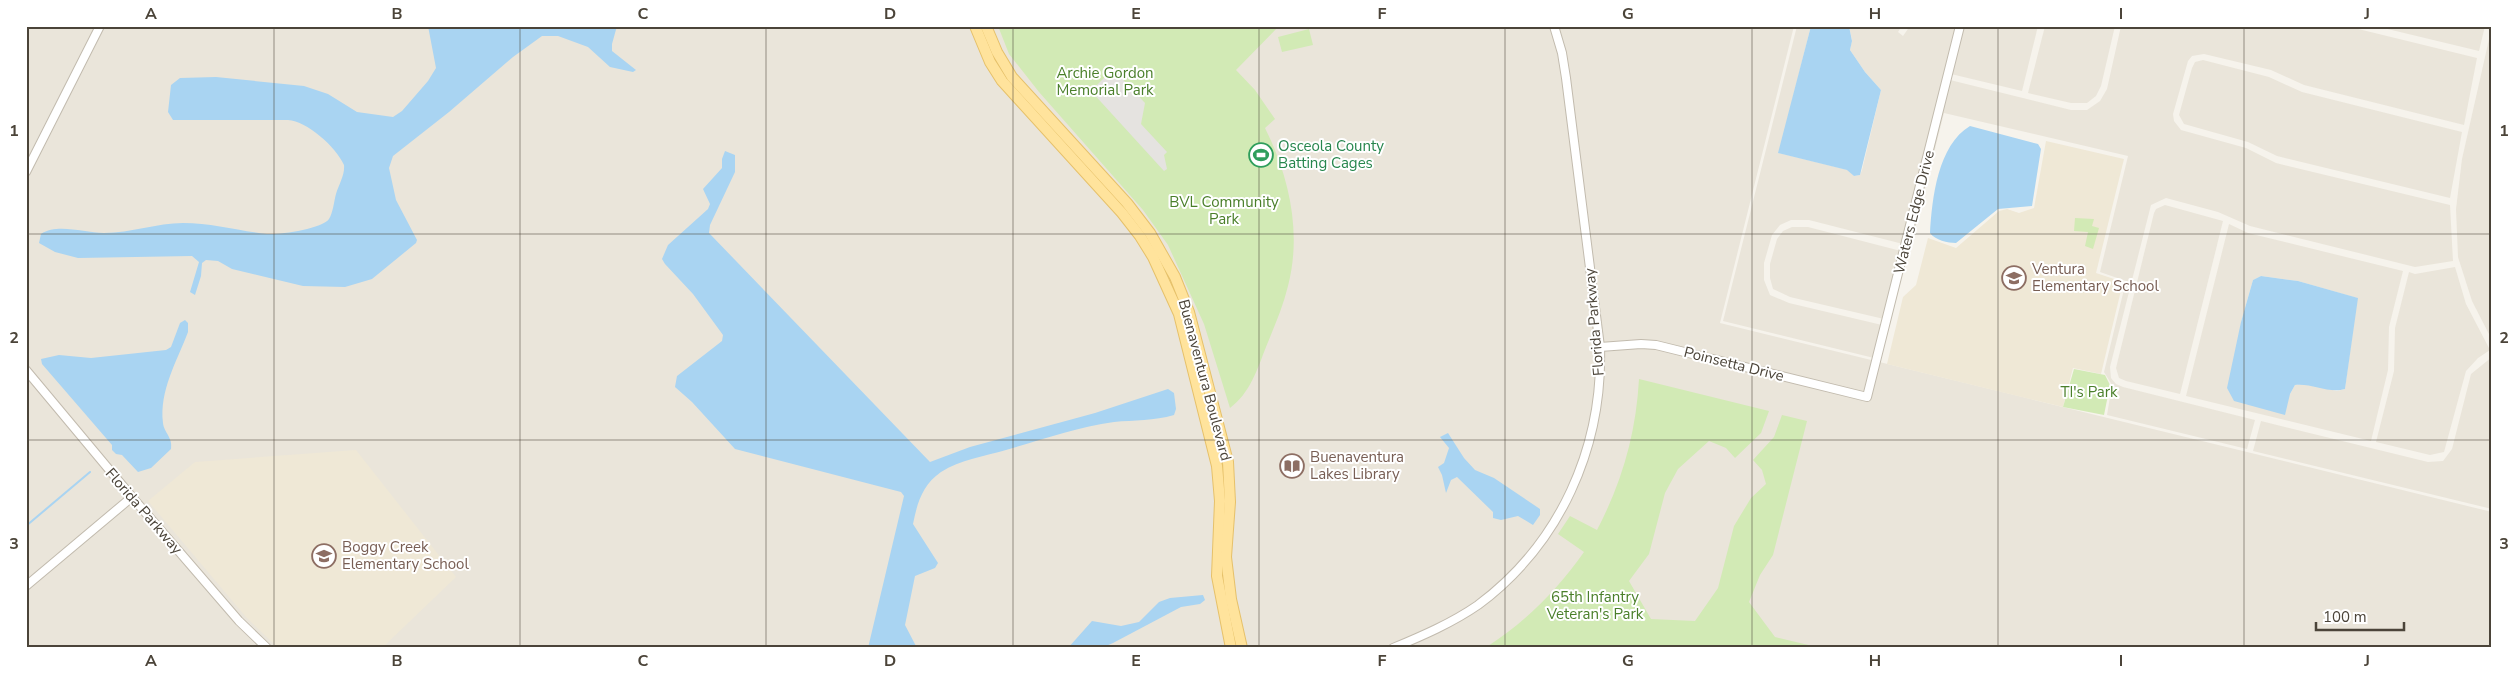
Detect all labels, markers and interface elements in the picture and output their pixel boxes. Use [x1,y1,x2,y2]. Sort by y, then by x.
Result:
text: A [145,3,157,25]
text: B [391,3,403,25]
text: C [638,3,649,25]
text: D [884,3,896,25]
text: E [1131,3,1141,25]
text: F [1378,3,1387,25]
text: G [1622,3,1634,25]
text: H [1869,3,1881,25]
text: I [2119,3,2123,25]
text: J [2363,3,2370,25]
park label: Archie Gordon Memorial Park [1056,63,1154,100]
text: 1 [9,120,19,142]
text: 1 [2499,120,2509,142]
place label: Osceola County Batting Cages [1278,136,1384,173]
sports icon: Osceola County Batting Cages [1248,142,1274,168]
street label: Waters Edge Drive [1889,148,1939,276]
park label: BVL Community Park [1169,192,1279,229]
place label: Ventura Elementary School [2031,259,2159,296]
school or university icon: Ventura Elementary School [2001,265,2027,291]
street label: Florida Parkway [1579,267,1609,377]
street label: Buenaventura Boulevard [1174,297,1236,463]
text: 2 [9,327,19,349]
text: 2 [2499,327,2509,349]
street label: Poinsetta Drive [1682,342,1786,386]
park label: TI's Park [2060,382,2118,402]
place label: Buenaventura Lakes Library [1310,447,1404,484]
library icon: Buenaventura Lakes Library [1279,453,1305,479]
street label: Florida Parkway [101,464,187,559]
text: 3 [9,533,19,555]
text: 3 [2499,533,2509,555]
place label: Boggy Creek Elementary School [342,537,469,574]
school or university icon: Boggy Creek Elementary School [311,543,337,569]
park label: 65th Infantry Veteran's Park [1546,587,1644,624]
scale bar [2316,599,2403,631]
text: 100 m [2323,607,2367,627]
text: A [145,650,157,672]
text: B [391,650,403,672]
text: C [638,650,649,672]
text: D [884,650,896,672]
text: E [1131,650,1141,672]
text: F [1378,650,1387,672]
text: G [1622,650,1634,672]
text: H [1869,650,1881,672]
text: I [2119,650,2123,672]
text: J [2363,650,2370,672]

